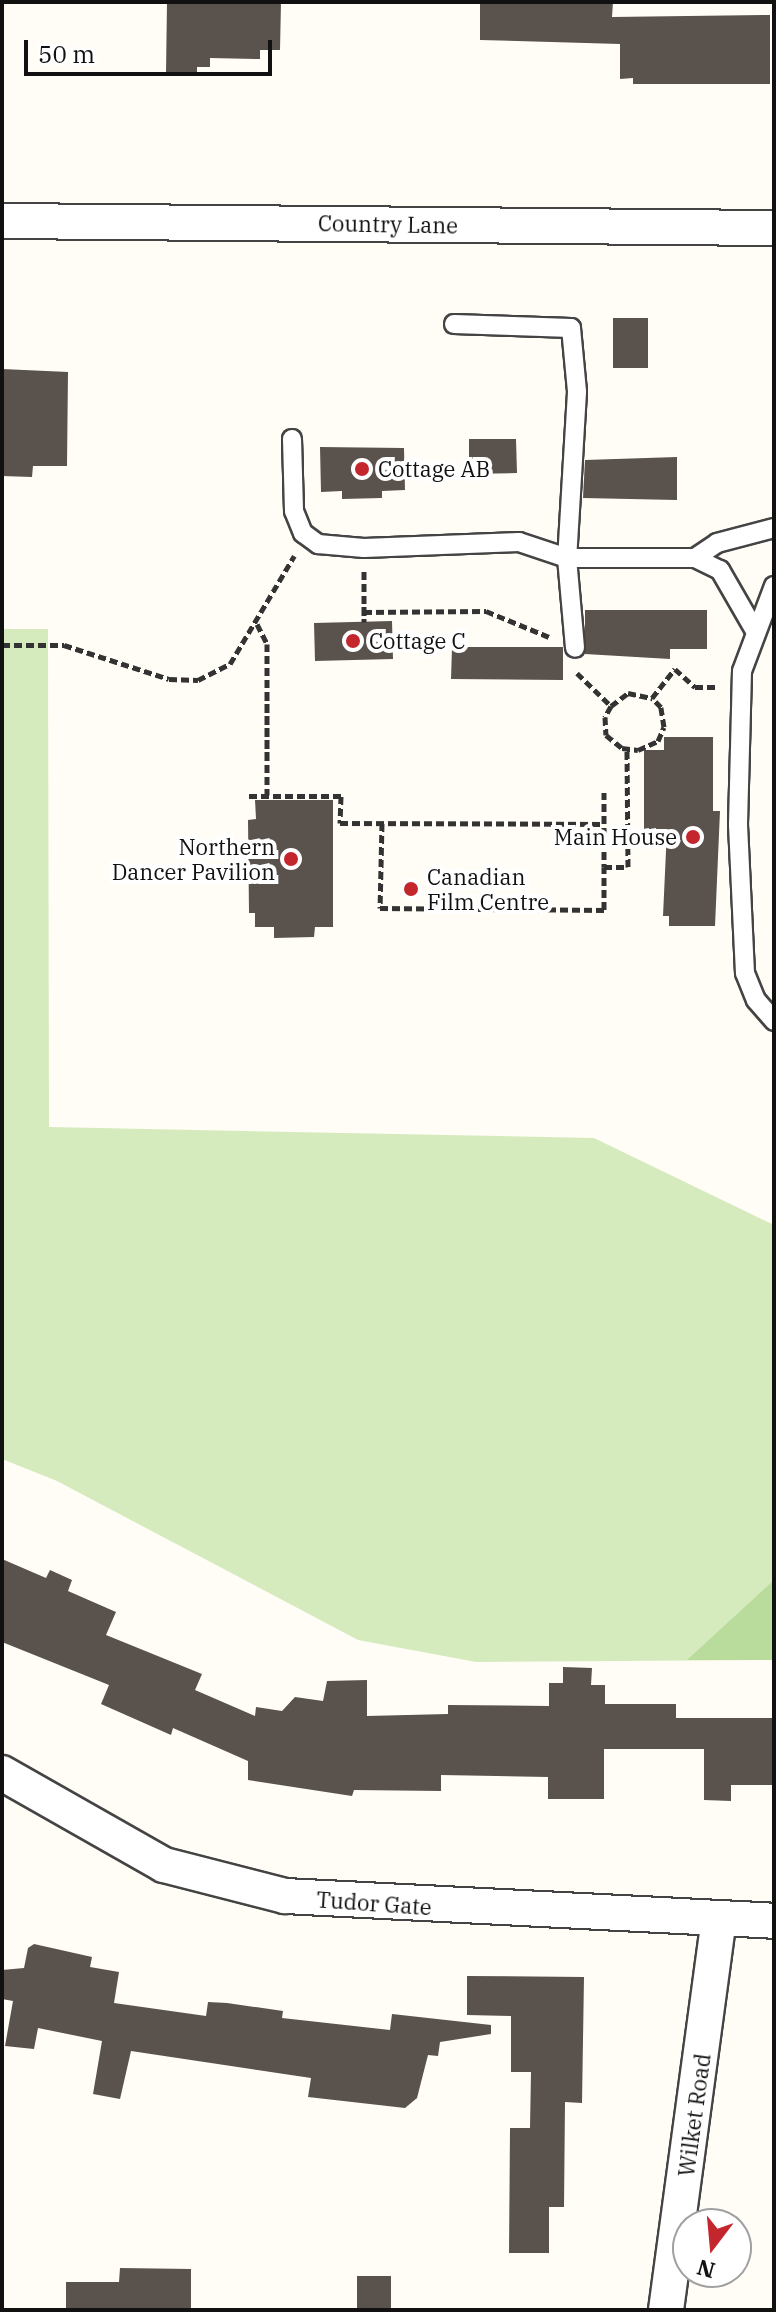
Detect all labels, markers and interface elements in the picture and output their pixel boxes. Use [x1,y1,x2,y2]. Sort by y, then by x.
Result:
scale bar [28,24,276,74]
text: 50 m [38,38,95,70]
street label: Country Lane [318,210,458,238]
place label: Cottage AB [378,456,490,482]
marker: Cottage AB [353,460,371,478]
place label: Cottage C [369,628,466,654]
marker: Cottage C [344,632,362,650]
place label: Main House [554,824,677,850]
marker: Main House [684,828,702,846]
place label: Northern Dancer Pavilion [112,833,275,884]
marker: Northern Dancer Pavilion [282,850,300,868]
place label: Canadian Film Centre [427,863,549,914]
marker: Canadian Film Centre [402,880,420,898]
street label: Tudor Gate [315,1886,433,1920]
street label: Wilket Road [672,2052,716,2178]
north arrow [672,2208,752,2288]
text: N [693,2253,718,2286]

